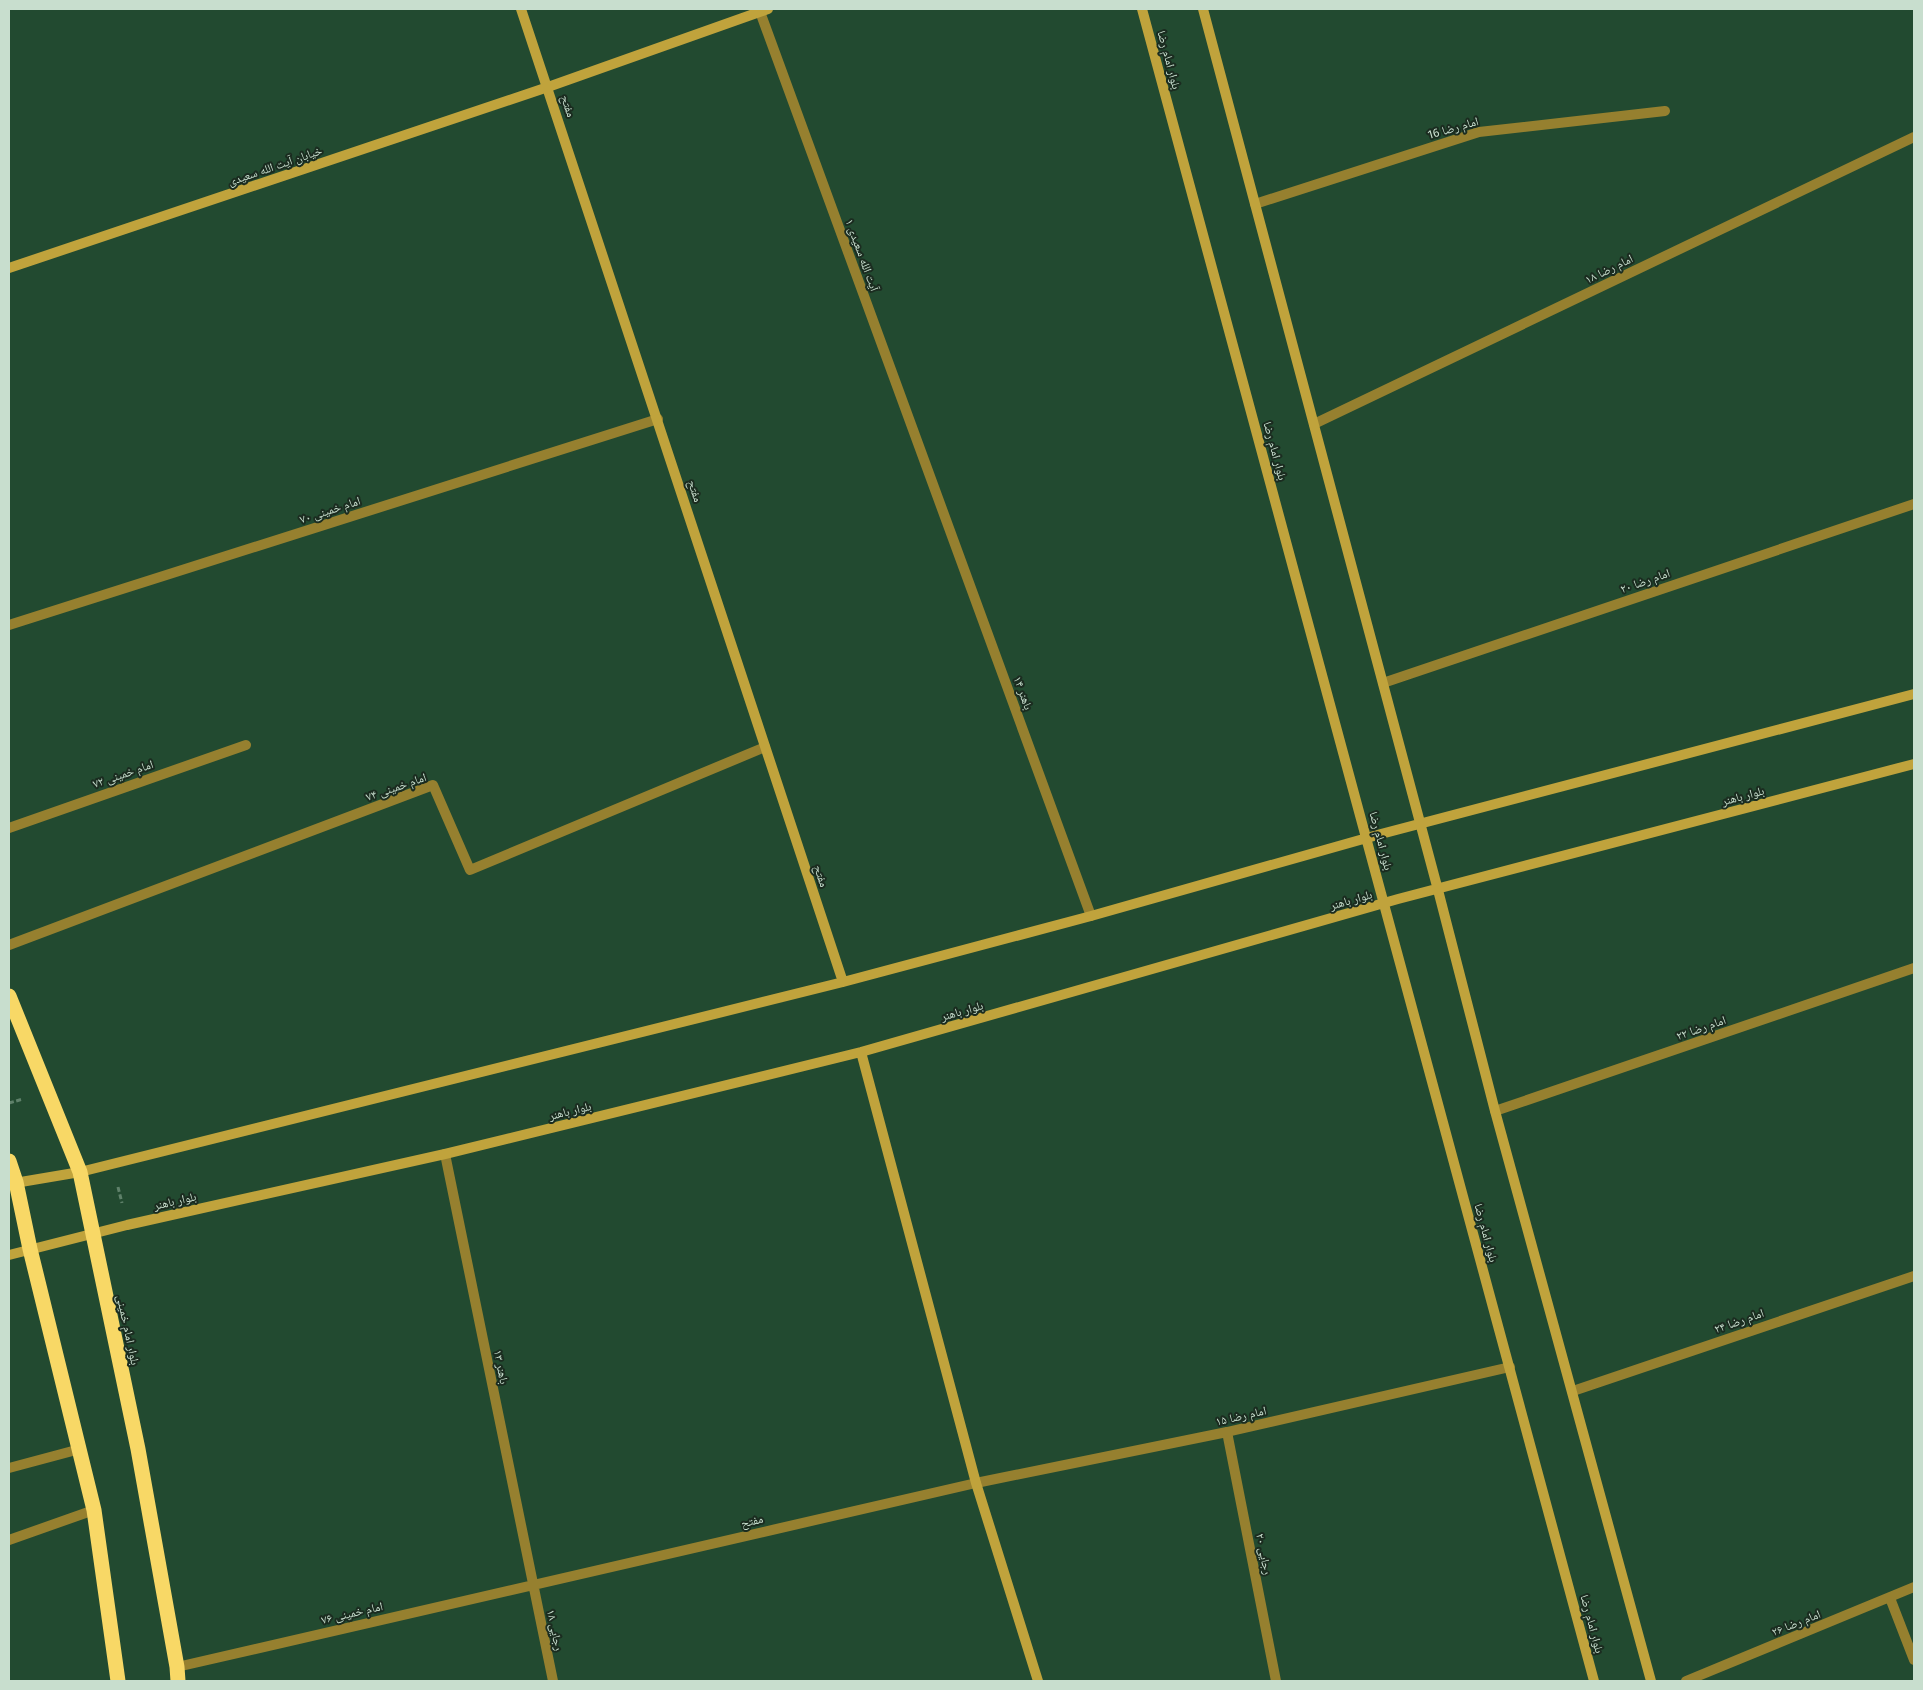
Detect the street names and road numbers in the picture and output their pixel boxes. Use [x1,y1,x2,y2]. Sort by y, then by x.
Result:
street label: بلوار امام رضا [1154,29,1184,91]
street label: مفتح [558,93,578,119]
street label: امام رضا 16 [1426,114,1480,143]
street label: خیابان آیت الله سعیدی [226,143,324,189]
street label: آیت الله سعیدی ۱ [842,217,882,294]
street label: امام رضا ۱۸ [1583,251,1636,287]
street label: بلوار امام رضا [1260,420,1290,482]
street label: مفتح [685,478,705,504]
street label: امام خمینی ۷۰ [298,494,363,527]
street label: امام رضا ۲۰ [1618,566,1672,597]
street label: باهنر ۱۴ [1010,674,1036,712]
street label: امام خمینی ۷۲ [91,757,156,792]
street label: امام خمینی ۷۴ [364,770,429,805]
street label: بلوار باهنر [1719,784,1766,809]
street label: بلوار امام رضا [1366,810,1396,872]
street label: مفتح [811,863,831,889]
street label: بلوار باهنر [1327,887,1374,913]
street label: بلوار باهنر [938,998,985,1024]
street label: امام رضا ۲۲ [1674,1013,1728,1044]
street label: بلوار باهنر [546,1099,593,1124]
street label: بلوار باهنر [151,1189,198,1213]
street label: بلوار امام رضا [1471,1202,1501,1264]
street label: بلوار امام خمینی [113,1294,142,1367]
street label: امام رضا ۲۴ [1712,1306,1766,1337]
street label: باهنر ۱۳ [490,1349,511,1385]
street label: امام رضا ۱۵ [1214,1403,1268,1430]
street label: مفتح [739,1512,765,1530]
street label: رجایی ۲۰ [1253,1532,1275,1576]
street label: بلوار امام رضا [1577,1593,1607,1655]
street label: امام خمینی ۷۶ [320,1599,385,1628]
street label: امام رضا ۲۶ [1770,1607,1823,1640]
street label: رجایی ۱۸ [544,1608,566,1652]

